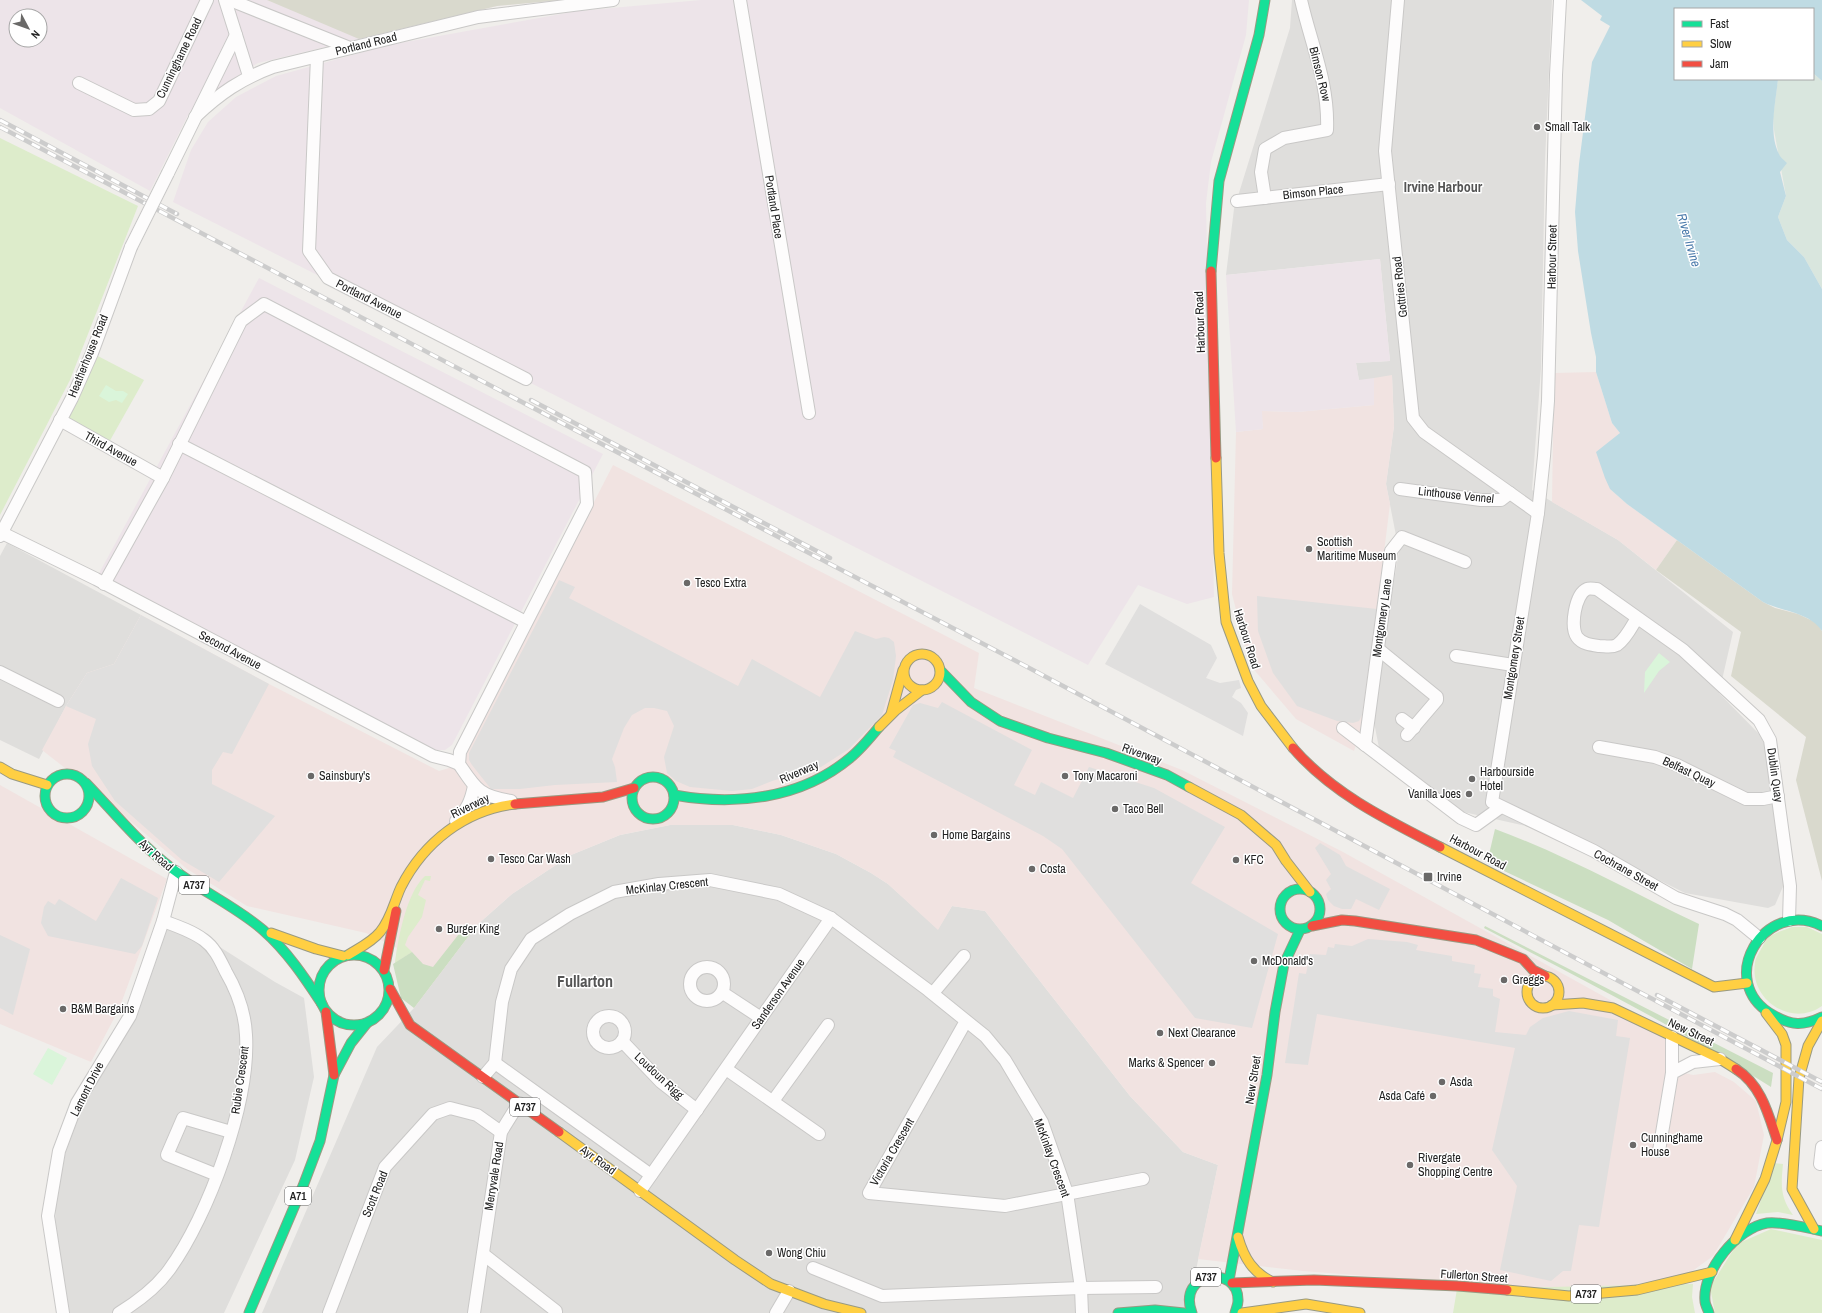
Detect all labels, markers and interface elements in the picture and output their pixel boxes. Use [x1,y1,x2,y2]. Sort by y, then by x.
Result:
north arrow [8,8,48,48]
legend [1674,8,1814,80]
street label: Cunninghame Road [153,15,205,101]
text: Fast [1710,16,1729,32]
text: N [28,28,43,42]
street label: Portland Road [334,29,398,59]
text: Slow [1710,36,1732,52]
street label: Bimson Row [1305,45,1335,104]
text: Jam [1710,56,1729,72]
place label: Small Talk [1545,119,1590,135]
marker: Small Talk [1532,122,1542,132]
street label: Portland Place [761,174,787,240]
district label: Irvine Harbour [1404,178,1483,196]
street label: Bimson Place [1282,181,1344,203]
water label: River Irvine [1673,211,1705,269]
street label: Harbour Street [1543,224,1561,289]
street label: Gottries Road [1389,256,1411,318]
street label: Portland Avenue [333,276,405,322]
street label: Harbour Road [1191,291,1209,353]
street label: Heatherhouse Road [64,312,112,400]
street label: Third Avenue [82,428,140,470]
street label: Linthouse Vennel [1417,483,1495,507]
place label: Scottish Maritime Museum [1317,534,1396,564]
marker: Scottish Maritime Museum [1304,544,1314,554]
place label: Tesco Extra [695,575,747,591]
marker: Tesco Extra [682,578,692,588]
street label: Montgomery Lane [1369,578,1395,658]
street label: Harbour Road [1230,607,1264,671]
street label: Montgomery Street [1500,615,1528,701]
street label: Second Avenue [196,627,264,673]
street label: Riverway [1120,739,1164,769]
street label: Dublin Quay [1763,747,1787,803]
street label: Belfast Quay [1660,753,1718,791]
street label: Riverway [777,757,821,787]
place label: Harbourside Hotel [1480,764,1534,794]
place label: Sainsbury's [319,768,370,784]
place label: Tony Macaroni [1073,768,1138,784]
marker: Sainsbury's [306,771,316,781]
marker: Tony Macaroni [1060,771,1070,781]
marker: Harbourside Hotel [1467,774,1477,784]
place label: Vanilla Joes [1408,786,1461,802]
marker: Vanilla Joes [1464,789,1474,799]
street label: Riverway [448,790,492,822]
place label: Taco Bell [1123,801,1163,817]
marker: Taco Bell [1110,804,1120,814]
place label: Home Bargains [942,827,1010,843]
marker: Home Bargains [929,830,939,840]
street label: Harbour Road [1447,830,1509,874]
street label: Ayr Road [135,835,177,875]
street label: Cochrane Street [1591,846,1661,894]
place label: Tesco Car Wash [499,851,571,867]
place label: KFC [1244,852,1264,868]
marker: Tesco Car Wash [486,854,496,864]
marker: KFC [1231,855,1241,865]
place label: Costa [1040,861,1066,877]
marker: Costa [1027,864,1037,874]
place label: Irvine [1437,869,1462,885]
marker: Irvine [1422,871,1434,883]
street label: McKinlay Crescent [625,874,709,898]
road number: A737 [179,876,209,894]
place label: Burger King [447,921,500,937]
marker: Burger King [434,924,444,934]
place label: McDonald's [1262,953,1313,969]
street label: Sanderson Avenue [748,955,808,1033]
marker: McDonald's [1249,956,1259,966]
district label: Fullarton [557,970,613,992]
place label: Greggs [1512,972,1544,988]
marker: Greggs [1499,975,1509,985]
place label: B&M Bargains [71,1001,135,1017]
marker: B&M Bargains [58,1004,68,1014]
street label: New Street [1666,1014,1717,1050]
place label: Next Clearance [1168,1025,1236,1041]
marker: Next Clearance [1155,1028,1165,1038]
street label: Rubie Crescent [227,1045,253,1115]
street label: Loudoun Rigg [631,1049,687,1103]
street label: New Street [1241,1054,1265,1105]
place label: Marks & Spencer [1129,1055,1205,1071]
marker: Marks & Spencer [1207,1058,1217,1068]
street label: Lamont Drive [66,1059,108,1119]
place label: Asda [1449,1074,1473,1090]
marker: Asda [1437,1077,1447,1087]
place label: Asda Café [1378,1088,1425,1104]
marker: Asda Café [1428,1091,1438,1101]
road number: A737 [510,1098,540,1116]
street label: Victoria Crescent [866,1115,918,1189]
street label: McKinlay Crescent [1030,1116,1074,1200]
place label: Cunninghame House [1641,1130,1703,1160]
street label: Merryvale Road [481,1140,507,1212]
marker: Cunninghame House [1628,1140,1638,1150]
street label: Ayr Road [576,1141,619,1178]
place label: Rivergate Shopping Centre [1418,1150,1492,1180]
marker: Rivergate Shopping Centre [1405,1160,1415,1170]
street label: Scott Road [358,1168,392,1220]
road number: A71 [285,1187,311,1205]
place label: Wong Chiu [777,1245,826,1261]
marker: Wong Chiu [764,1248,774,1258]
street label: Fullerton Street [1440,1266,1508,1286]
road number: A737 [1191,1268,1221,1286]
road number: A737 [1571,1285,1601,1303]

